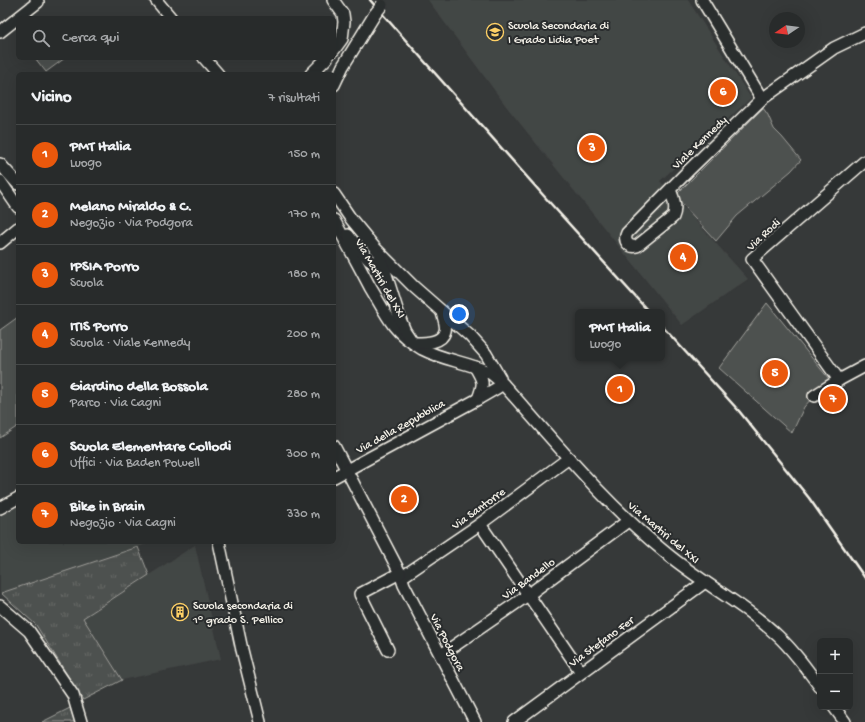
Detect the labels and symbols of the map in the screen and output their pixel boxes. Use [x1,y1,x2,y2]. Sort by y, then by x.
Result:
north arrow [769,12,805,48]
place label: Scuola Secondaria di I Grado Lidia Poet [508,20,609,48]
school or university icon: Scuola Secondaria di I Grado Lidia Poet [485,22,505,42]
pin: 6 [710,77,736,107]
street label: Viale Kennedy [669,114,731,174]
pin: 3 [579,133,605,163]
street label: Via Rodi [744,216,784,255]
street label: Via Martiri del XXI [350,236,408,321]
pin: 4 [670,242,696,272]
your location [449,304,469,324]
pin: 5 [762,358,788,388]
pin: 1 [607,374,633,404]
pin: 7 [820,384,846,414]
street label: Via della Repubblica [353,397,448,458]
pin: 2 [391,484,417,514]
street label: Via Santorre [449,485,509,534]
street label: Via Martiri del XXI [623,499,702,568]
street label: Via Bandello [499,556,558,604]
place label: Scuola secondaria di 1° grado S. Pellico [192,600,293,628]
building icon: Scuola secondaria di 1° grado S. Pellico [170,602,190,622]
street label: Via Podgora [425,611,467,674]
street label: Via Stefano Fer [566,613,639,672]

